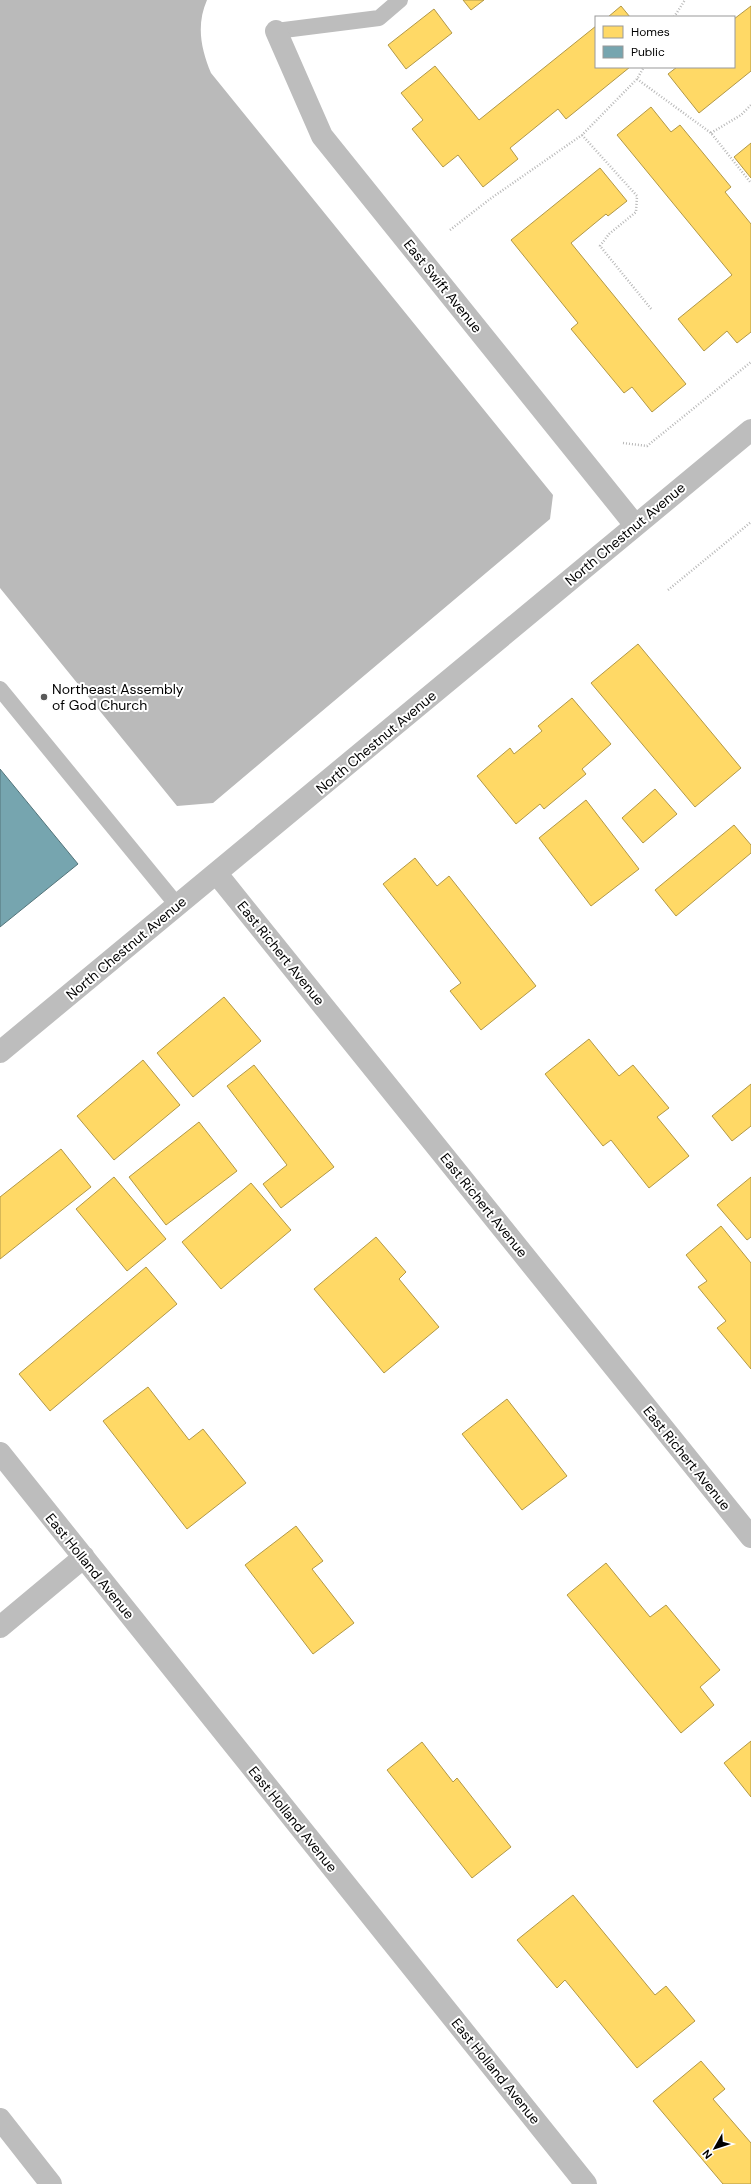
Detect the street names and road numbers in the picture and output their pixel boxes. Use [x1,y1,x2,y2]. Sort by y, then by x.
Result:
street label: East Swift Avenue [400,236,486,336]
street label: North Chestnut Avenue [561,478,689,590]
street label: North Chestnut Avenue [312,686,440,798]
street label: North Chestnut Avenue [62,892,190,1004]
street label: East Richert Avenue [233,897,329,1009]
street label: East Richert Avenue [436,1149,532,1261]
street label: East Richert Avenue [639,1402,735,1514]
street label: East Holland Avenue [42,1509,138,1623]
street label: East Holland Avenue [245,1762,341,1876]
street label: East Holland Avenue [448,2014,544,2128]

